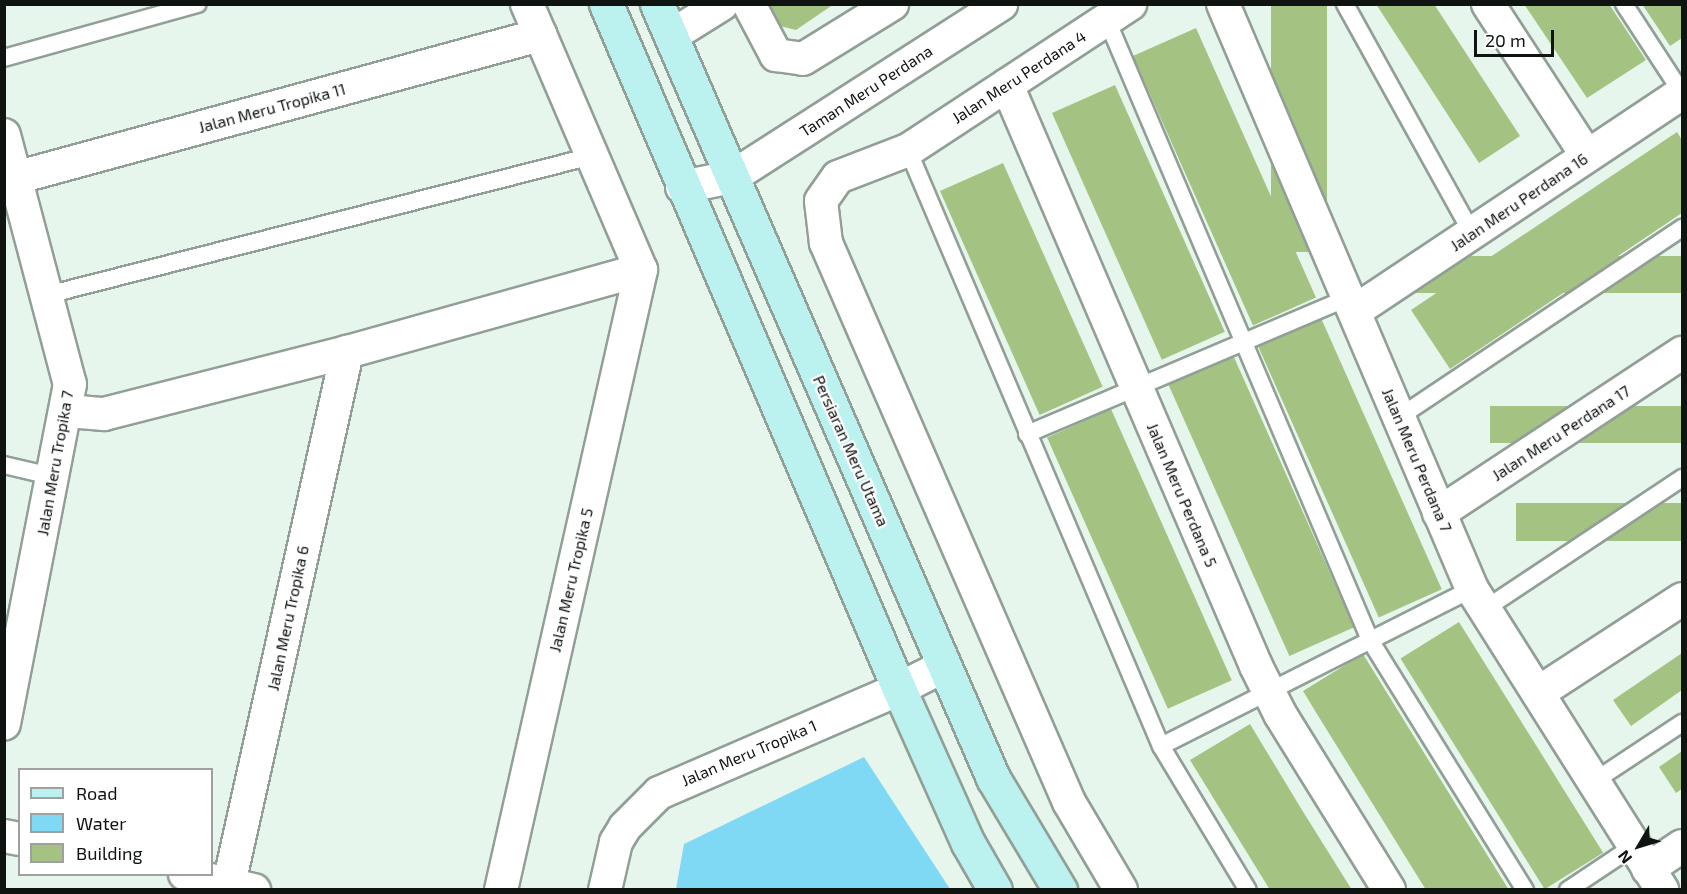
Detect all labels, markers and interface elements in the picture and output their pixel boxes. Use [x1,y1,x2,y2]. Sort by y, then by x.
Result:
scale bar [1477,18,1556,56]
street label: Jalan Meru Perdana 4 [948,26,1090,128]
text: 20 m [1485,29,1526,51]
street label: Taman Meru Perdana [796,41,936,141]
street label: Jalan Meru Tropika 11 [196,79,348,137]
street label: Jalan Meru Perdana 16 [1447,149,1591,255]
street label: Persiaran Meru Utama [809,372,893,530]
street label: Jalan Meru Perdana 17 [1488,381,1634,485]
street label: Jalan Meru Perdana 7 [1378,385,1456,535]
street label: Jalan Meru Tropika 7 [33,389,77,537]
street label: Jalan Meru Perdana 5 [1143,420,1221,570]
street label: Jalan Meru Tropika 5 [545,506,597,654]
street label: Jalan Meru Tropika 6 [263,543,313,693]
street label: Jalan Meru Tropika 1 [678,716,820,790]
legend [18,768,213,876]
text: Road [76,782,117,804]
text: Water [76,812,126,834]
north arrow [1609,816,1669,876]
text: Building [76,842,143,864]
text: N [1613,847,1635,868]

